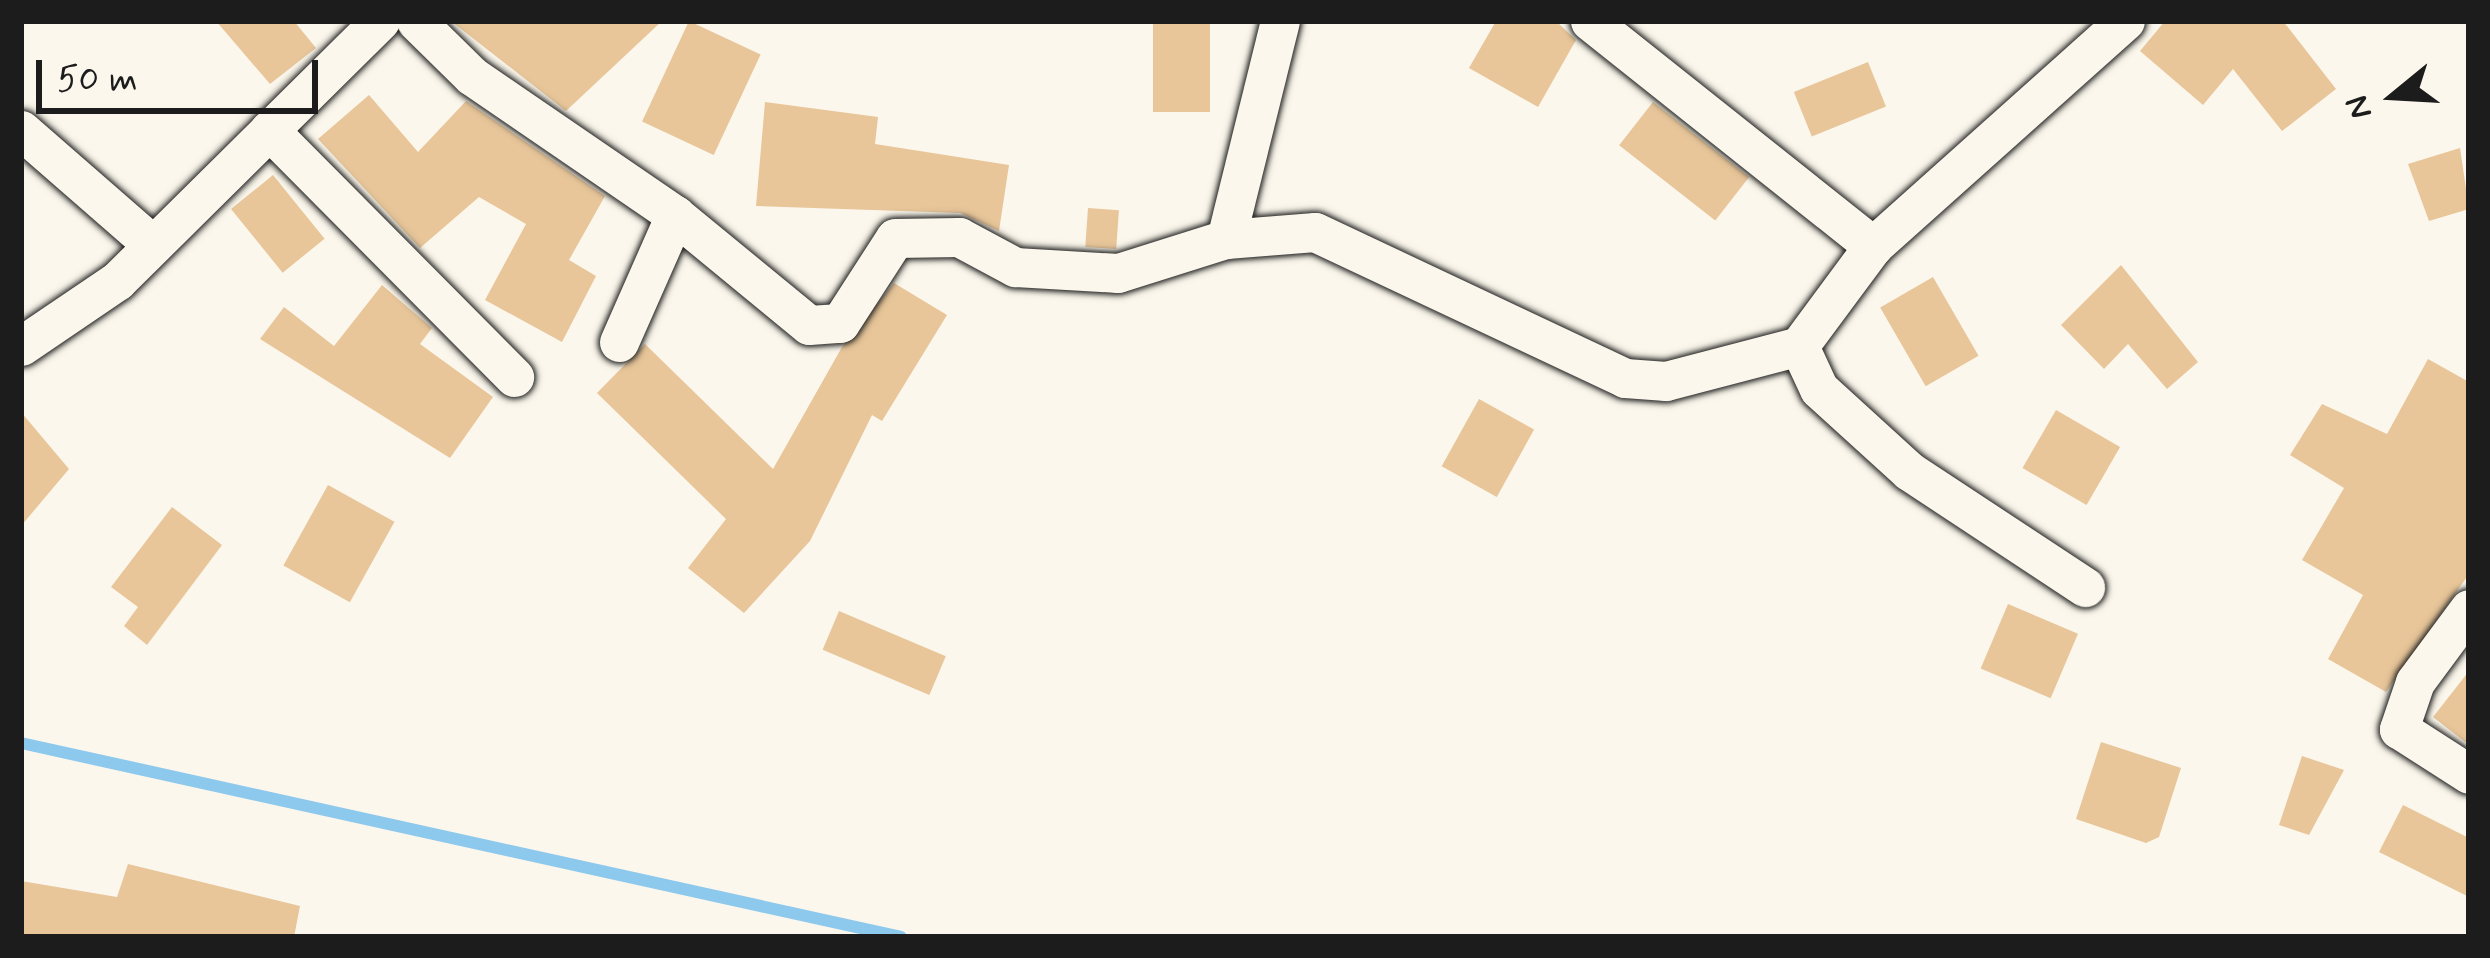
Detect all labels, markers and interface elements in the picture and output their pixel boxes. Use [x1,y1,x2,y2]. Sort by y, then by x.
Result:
scale bar [42,36,324,110]
north arrow [2334,36,2454,156]
text: 50 m [57,57,138,104]
text: N [2335,90,2384,124]

